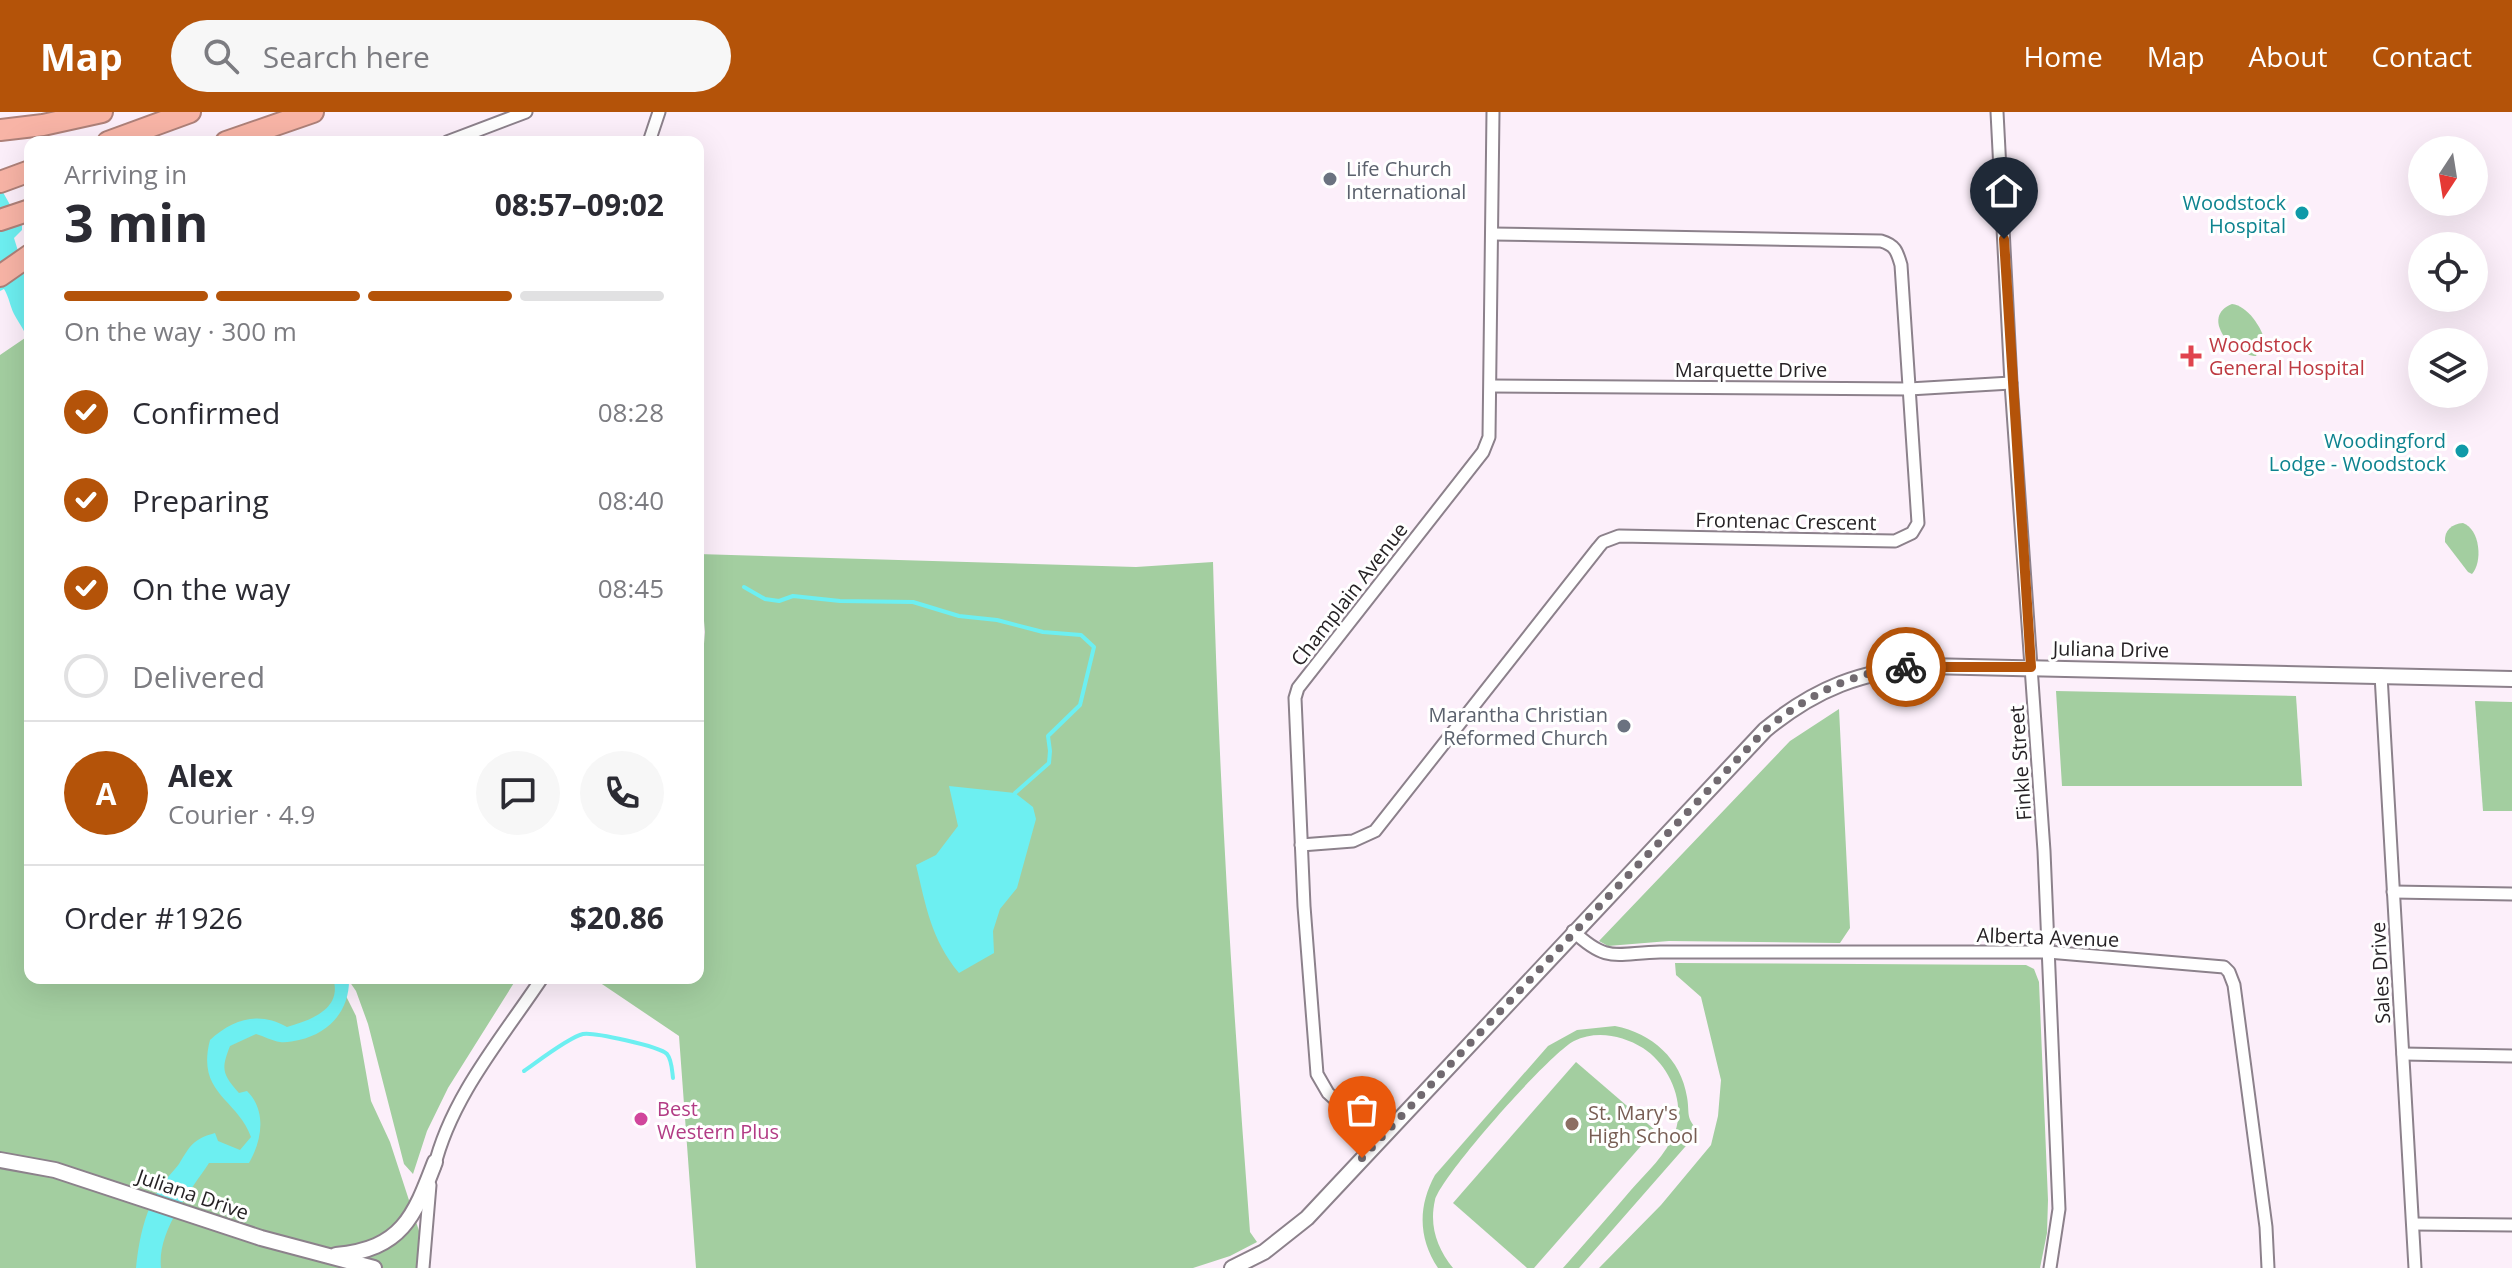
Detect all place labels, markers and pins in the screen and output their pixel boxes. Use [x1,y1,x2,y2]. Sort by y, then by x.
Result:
place label: Life Church International [1346,155,1466,205]
pin [1970,157,2038,239]
marker: Life Church International [1321,170,1339,188]
place label: Woodstock Hospital [2182,189,2286,239]
marker: Woodstock Hospital [2293,204,2311,222]
place label: Woodstock General Hospital [2209,331,2365,381]
marker: Woodstock General Hospital [2180,345,2202,367]
place label: Woodingford Lodge - Woodstock [2269,427,2446,477]
marker: Woodingford Lodge - Woodstock [2453,442,2471,460]
place label: Marantha Christian Reformed Church [1428,701,1608,751]
marker: Marantha Christian Reformed Church [1615,717,1633,735]
pin [1328,1076,1396,1158]
place label: Best Western Plus [657,1095,779,1145]
place label: St. Mary's High School [1588,1099,1698,1149]
marker: Best Western Plus [632,1110,650,1128]
marker: St. Mary's High School [1563,1115,1581,1133]

